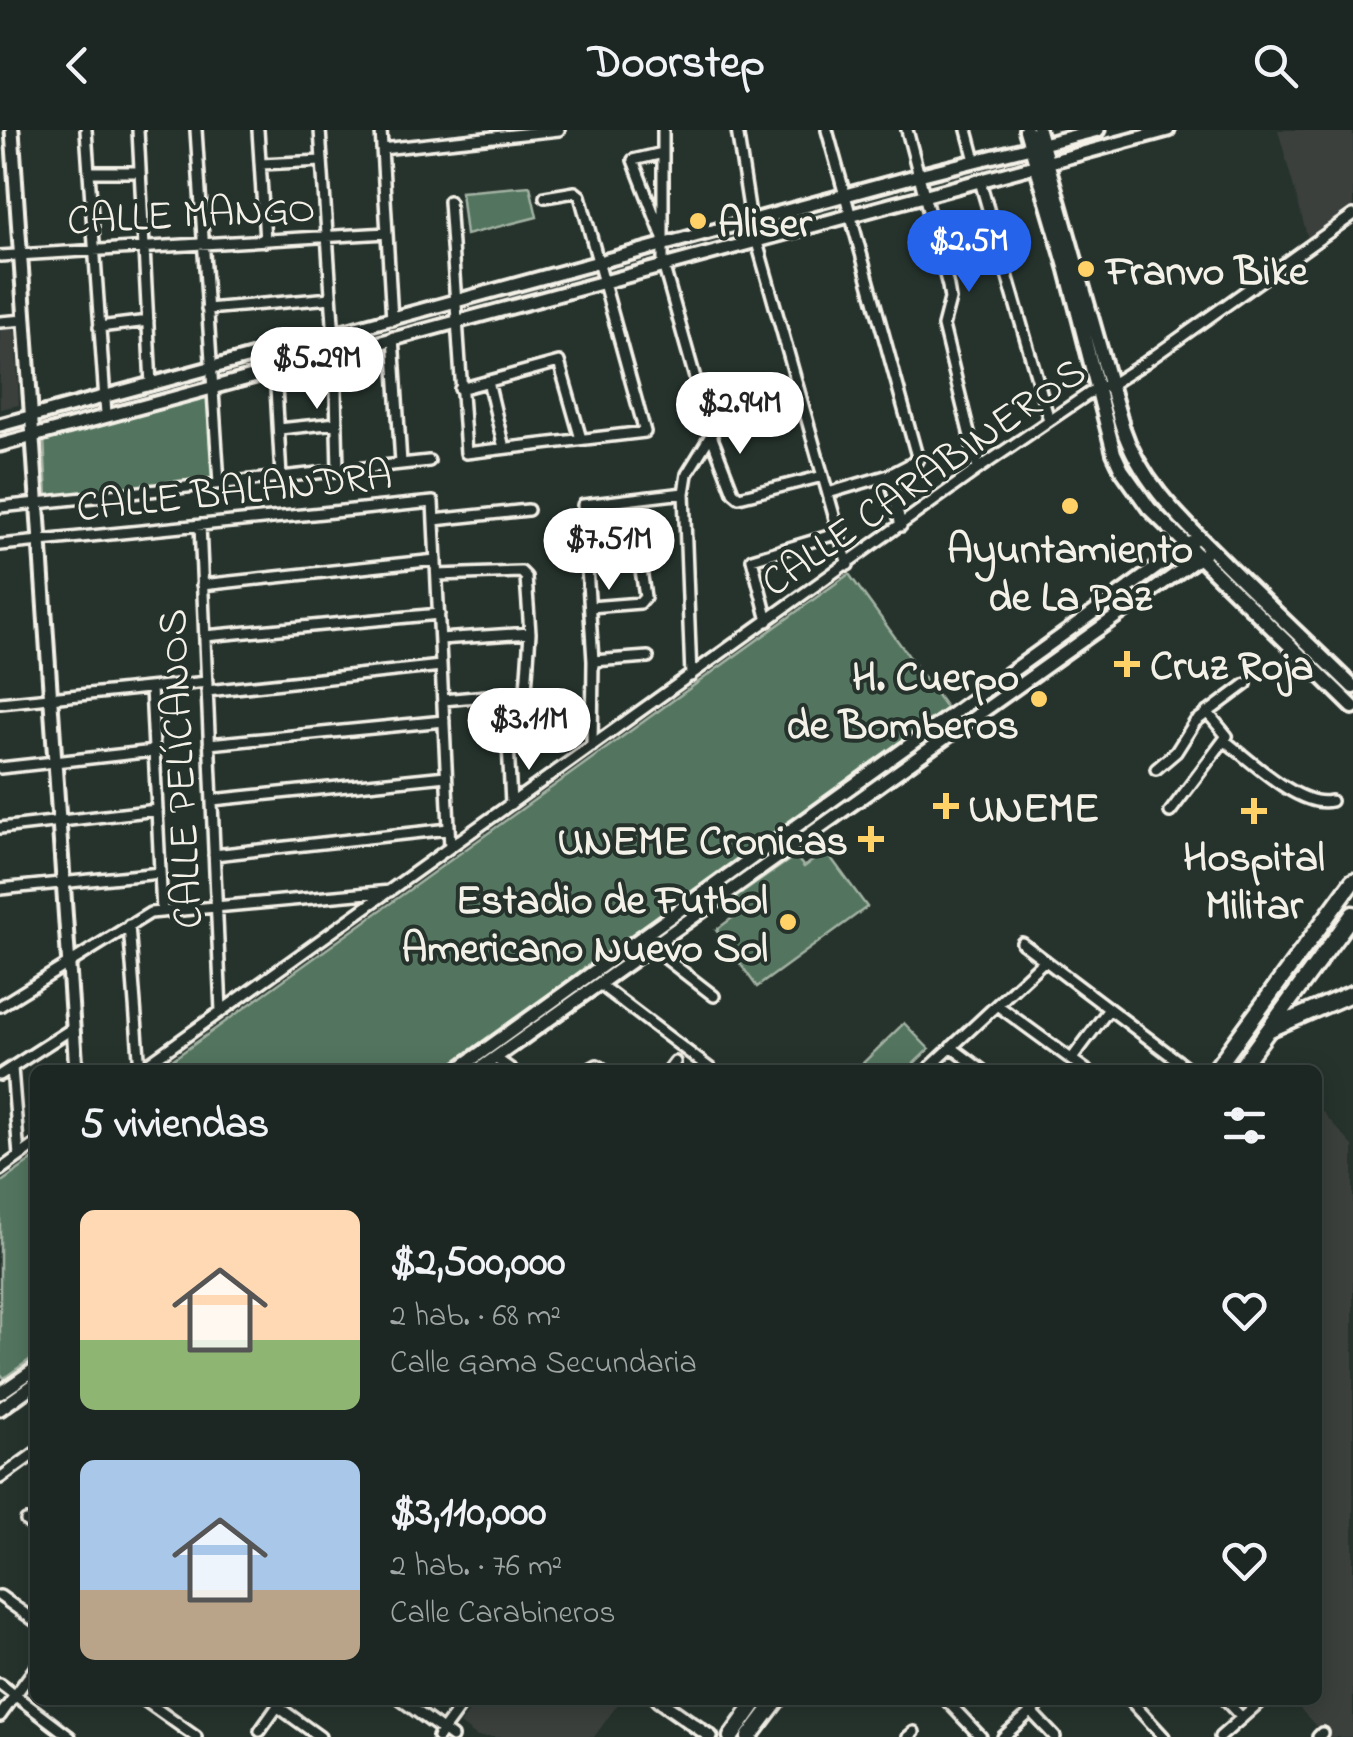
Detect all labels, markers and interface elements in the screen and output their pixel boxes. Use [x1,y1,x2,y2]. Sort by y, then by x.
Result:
text: Doorstep [588,32,765,98]
icon: back [50,38,105,93]
icon: search [1248,38,1303,93]
street label: CALLE MANGO [66,180,317,253]
place label: Aliser [718,195,813,256]
marker: Aliser [687,210,709,232]
pin: $2.5M [899,210,1039,295]
text: $2.5M [929,219,1009,266]
place label: Franvo Bike [1104,243,1309,304]
marker: Franvo Bike [1075,258,1097,280]
pin: $5.29M [236,327,398,412]
text: $5.29M [272,336,362,383]
street label: CALLE CARABINEROS [750,344,1099,614]
pin: $2.94M [659,372,821,457]
text: $2.94M [698,381,782,428]
street label: CALLE BALANDRA [74,447,395,540]
marker: Ayuntamiento de La Paz [1059,495,1081,517]
pin: $7.51M [528,508,690,593]
text: $7.51M [566,517,652,564]
place label: Ayuntamiento de La Paz [947,521,1193,630]
street label: CALLE PELÍCANOS [144,607,221,930]
place label: Cruz Roja [1150,638,1313,699]
place label: H. Cuerpo de Bomberos [786,649,1019,758]
marker: Cruz Roja [1114,651,1140,677]
pin: $3.11M [448,688,610,773]
marker: H. Cuerpo de Bomberos [1028,688,1050,710]
text: $3.11M [490,697,568,744]
place label: UNEME [968,780,1099,841]
marker: UNEME [933,793,959,819]
marker: Hospital Militar [1241,798,1267,824]
place label: UNEME Cronicas [557,813,848,874]
marker: UNEME Cronicas [858,826,884,852]
place label: Hospital Militar [1183,829,1325,938]
place label: Estadio de Futbol Americano Nuevo Sol [402,872,768,981]
marker: Estadio de Futbol Americano Nuevo Sol [777,911,799,933]
text: 5 viviendas [80,1095,269,1156]
icon: filters [1217,1098,1272,1153]
text: $2,500,000 [390,1233,565,1294]
icon: home [160,1250,280,1370]
icon: heart [1217,1283,1272,1338]
text: 2 hab. · 68 m² [390,1294,561,1341]
text: Calle Gama Secundaria [390,1341,697,1388]
text: $3,110,000 [390,1483,547,1544]
icon: home [160,1500,280,1620]
icon: heart [1217,1533,1272,1588]
text: 2 hab. · 76 m² [390,1544,562,1591]
text: Calle Carabineros [390,1591,616,1638]

